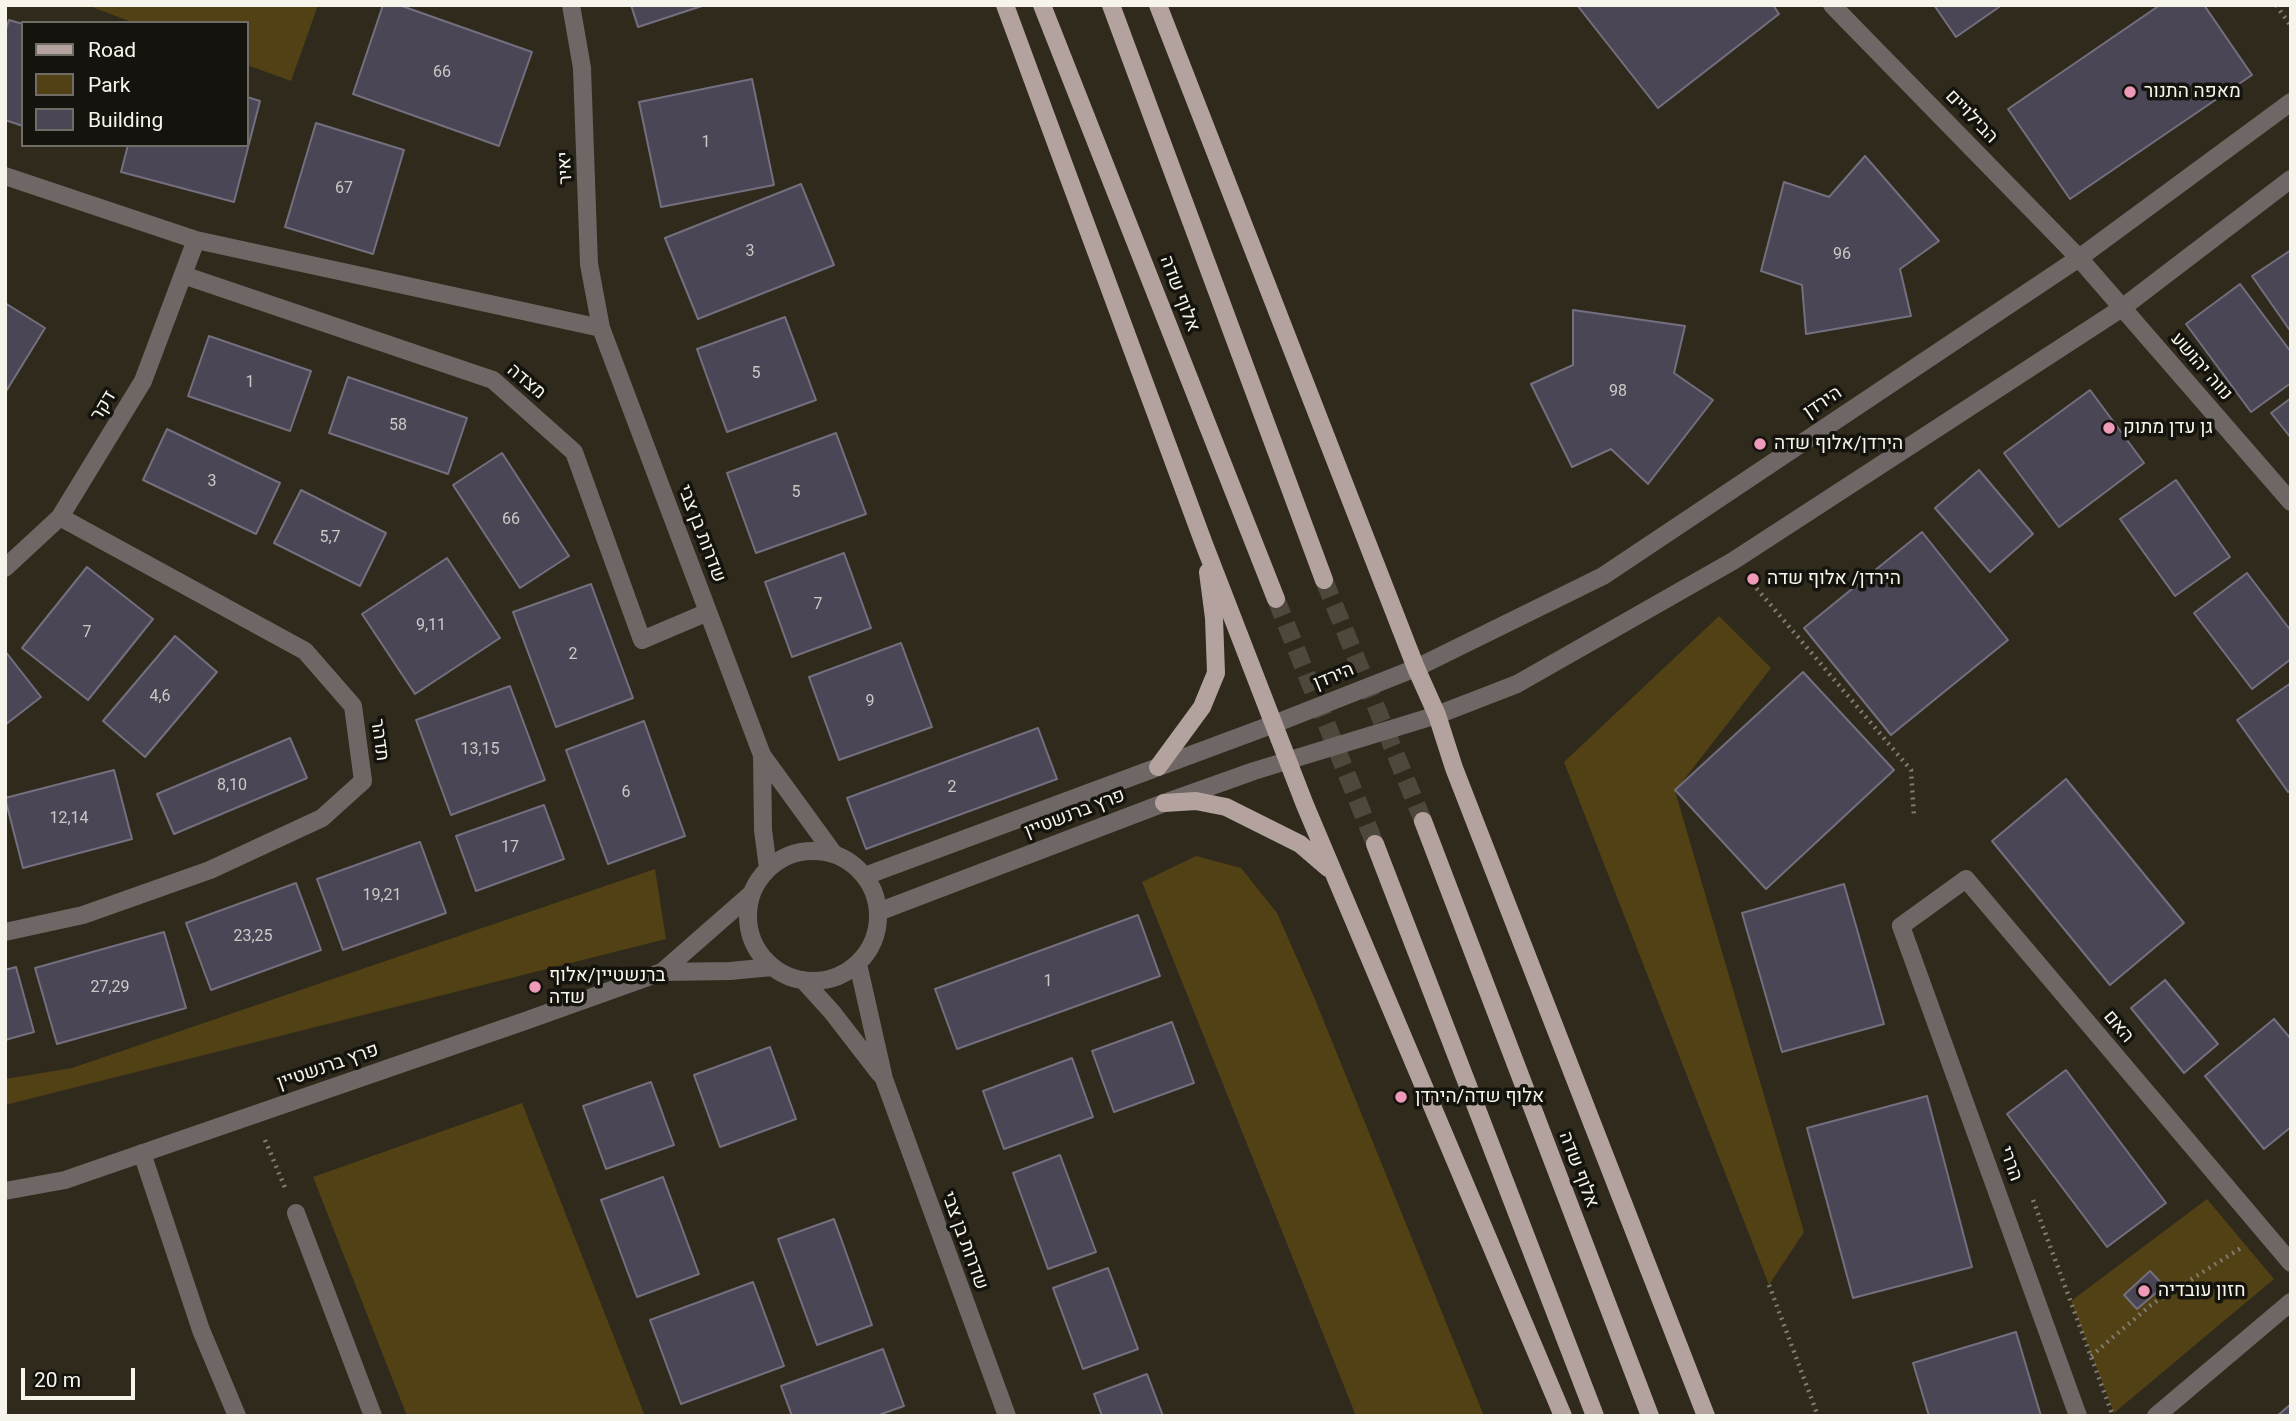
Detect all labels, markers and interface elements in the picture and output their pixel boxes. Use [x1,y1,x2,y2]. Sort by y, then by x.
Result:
legend [21,21,248,147]
text: Road [88,38,136,62]
house number: 66 [433,63,451,83]
text: Park [88,73,130,97]
place label: מאפה התנור [2144,81,2241,103]
marker: מאפה התנור [2122,84,2138,100]
street label: הבילויים [1940,85,2002,149]
text: Building [88,108,163,132]
house number: 1 [702,133,710,153]
street label: יאיר [554,151,578,185]
house number: 67 [335,179,353,199]
house number: 3 [746,242,754,262]
house number: 96 [1833,245,1851,265]
street label: אלוף שדה [1154,253,1204,335]
street label: נווה יהושע [2165,328,2237,406]
street label: מצדה [502,359,550,405]
house number: 5 [752,364,760,384]
house number: 1 [246,373,254,393]
house number: 98 [1609,382,1627,402]
street label: הירדן [1799,382,1847,424]
street label: דקר [86,387,122,425]
house number: 58 [389,416,407,436]
place label: גן עדן מתוק [2123,417,2213,439]
marker: גן עדן מתוק [2101,420,2117,436]
place label: הירדן/אלוף שדה [1774,433,1903,455]
marker: הירדן/אלוף שדה [1752,436,1768,452]
house number: 3 [208,472,216,492]
street label: שדרות בן צבי [672,482,730,586]
house number: 5 [792,483,800,503]
house number: 66 [502,510,520,530]
house number: 5,7 [319,528,341,548]
place label: הירדן/ אלוף שדה [1767,568,1901,590]
marker: הירדן/ אלוף שדה [1745,571,1761,587]
house number: 7 [814,595,822,615]
house number: 9,11 [416,616,446,636]
house number: 7 [83,623,91,643]
house number: 2 [569,645,577,665]
street label: הירדן [1310,659,1358,695]
house number: 4,6 [149,687,171,707]
house number: 9 [866,692,874,712]
street label: תדהר [365,717,393,763]
house number: 13,15 [460,740,500,760]
house number: 8,10 [217,776,247,796]
house number: 2 [948,778,956,798]
house number: 6 [622,783,630,803]
street label: פרץ ברנשטיין [1021,784,1129,844]
house number: 12,14 [49,809,89,829]
house number: 17 [501,838,519,858]
house number: 19,21 [362,886,402,906]
house number: 23,25 [233,927,273,947]
place label: ברנשטיין/אלוף שדה [549,965,666,1009]
house number: 1 [1044,972,1052,992]
house number: 27,29 [90,978,130,998]
marker: ברנשטיין/אלוף שדה [527,979,543,995]
street label: האם [2098,1006,2138,1048]
street label: פרץ ברנשטיין [274,1039,382,1095]
place label: אלוף שדה/הירדן [1415,1086,1544,1108]
marker: אלוף שדה/הירדן [1393,1089,1409,1105]
street label: אלוף שדה [1553,1129,1603,1211]
street label: הררי [1993,1143,2027,1185]
street label: שדרות בן צבי [936,1189,992,1293]
place label: חזון עובדיה [2158,1280,2245,1302]
marker: חזון עובדיה [2136,1283,2152,1299]
scale bar [24,1354,138,1398]
text: 20 m [34,1368,81,1392]

